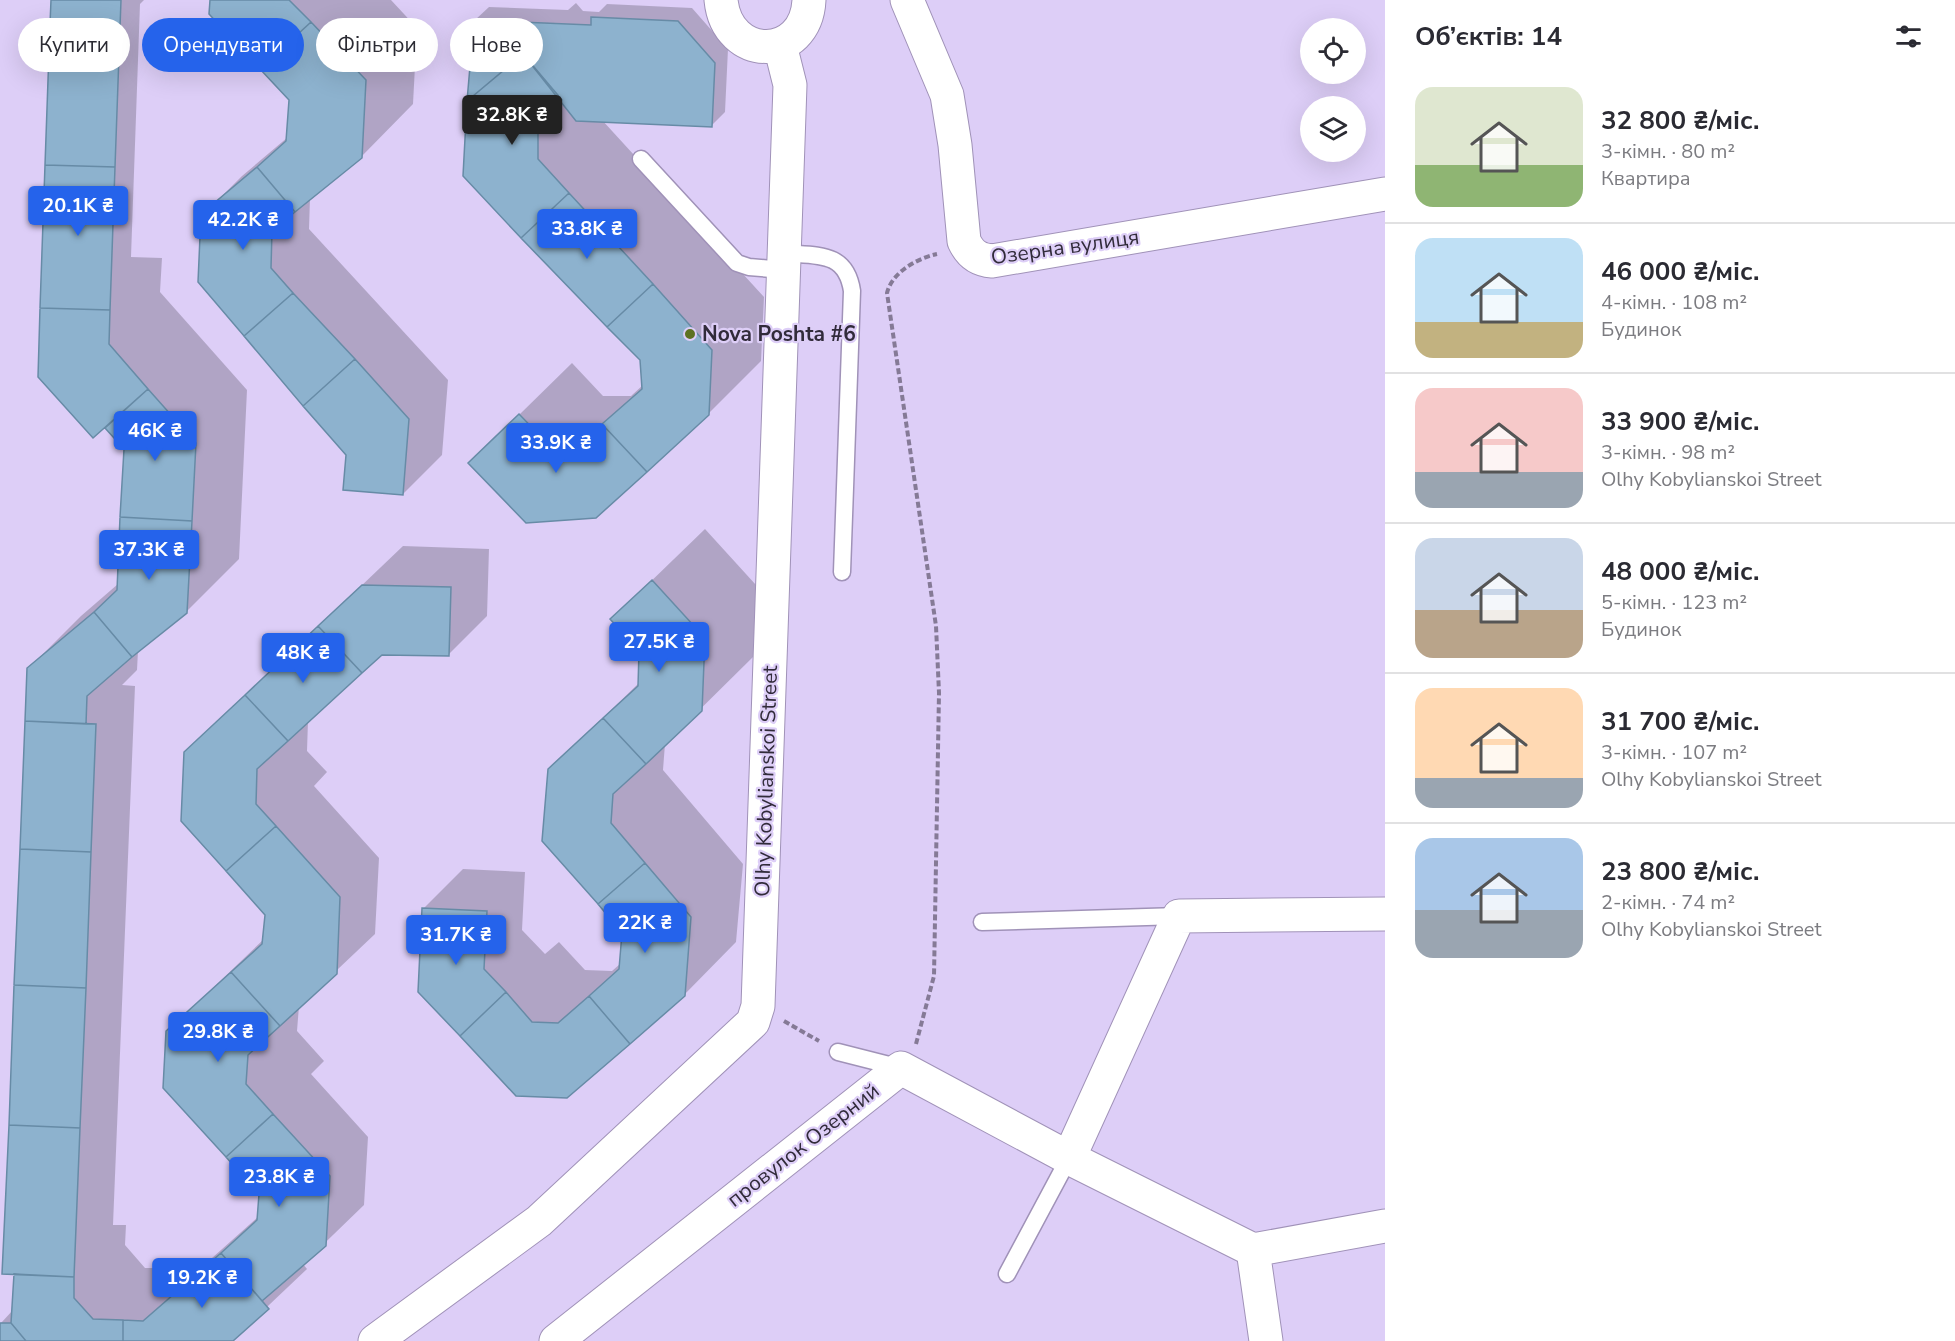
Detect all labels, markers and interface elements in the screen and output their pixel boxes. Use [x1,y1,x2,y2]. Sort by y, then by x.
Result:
chip: Купити [18,18,130,72]
chip: Орендувати [142,18,304,72]
chip: Фільтри [316,18,438,72]
chip: Нове [450,18,543,72]
map controls [1300,18,1366,162]
button: locate [1300,18,1366,84]
text: Об’єктів: 14 [1415,19,1562,54]
icon: filters [1892,20,1925,53]
pin: 32.8K ₴ [457,95,567,146]
button: layers [1300,96,1366,162]
text: 32.8K ₴ [476,101,548,128]
text: 32 800 ₴/міс. [1601,103,1759,138]
icon: home [1463,111,1535,183]
text: 3-кімн. · 80 m² [1601,138,1735,165]
text: Квартира [1601,165,1691,192]
pin: 20.1K ₴ [23,186,133,237]
text: 20.1K ₴ [42,192,114,219]
pin: 42.2K ₴ [188,200,298,251]
text: 42.2K ₴ [207,206,279,233]
pin: 33.8K ₴ [532,209,642,260]
text: 33.8K ₴ [551,215,623,242]
street label: Озерна вулиця [989,223,1141,271]
text: 46 000 ₴/міс. [1601,254,1759,289]
icon: home [1463,262,1535,334]
text: 4-кімн. · 108 m² [1601,289,1747,316]
text: Будинок [1601,316,1682,343]
place label: Nova Poshta #6 [702,320,856,348]
marker: Nova Poshta #6 [683,327,697,341]
text: 33 900 ₴/міс. [1601,404,1759,439]
pin: 46K ₴ [113,411,197,462]
icon: home [1463,412,1535,484]
text: 46K ₴ [128,417,182,444]
pin: 33.9K ₴ [501,423,611,474]
text: 33.9K ₴ [520,429,592,456]
text: 3-кімн. · 98 m² [1601,439,1735,466]
text: Olhy Kobylianskoi Street [1601,466,1821,493]
pin: 37.3K ₴ [94,530,204,581]
text: 37.3K ₴ [113,536,185,563]
text: 48 000 ₴/міс. [1601,554,1759,589]
icon: home [1463,562,1535,634]
text: 5-кімн. · 123 m² [1601,589,1747,616]
text: Будинок [1601,616,1682,643]
pin: 27.5K ₴ [604,622,714,673]
text: 27.5K ₴ [623,628,695,655]
pin: 48K ₴ [261,633,345,684]
text: 48K ₴ [276,639,330,666]
street label: Olhy Kobylianskoi Street [748,664,784,897]
text: 31 700 ₴/міс. [1601,704,1759,739]
icon: home [1463,712,1535,784]
text: 3-кімн. · 107 m² [1601,739,1747,766]
text: Olhy Kobylianskoi Street [1601,766,1821,793]
text: 23 800 ₴/міс. [1601,854,1759,889]
icon: home [1463,862,1535,934]
text: 2-кімн. · 74 m² [1601,889,1735,916]
pin: 22K ₴ [603,903,687,954]
text: 22K ₴ [618,909,672,936]
pin: 31.7K ₴ [401,915,511,966]
text: Olhy Kobylianskoi Street [1601,916,1821,943]
text: 31.7K ₴ [420,921,492,948]
pin: 29.8K ₴ [163,1012,273,1063]
text: 29.8K ₴ [182,1018,254,1045]
street label: провулок Озерний [721,1077,885,1213]
pin: 23.8K ₴ [224,1157,334,1208]
text: 23.8K ₴ [243,1163,315,1190]
pin: 19.2K ₴ [147,1258,257,1309]
text: 19.2K ₴ [166,1264,238,1291]

